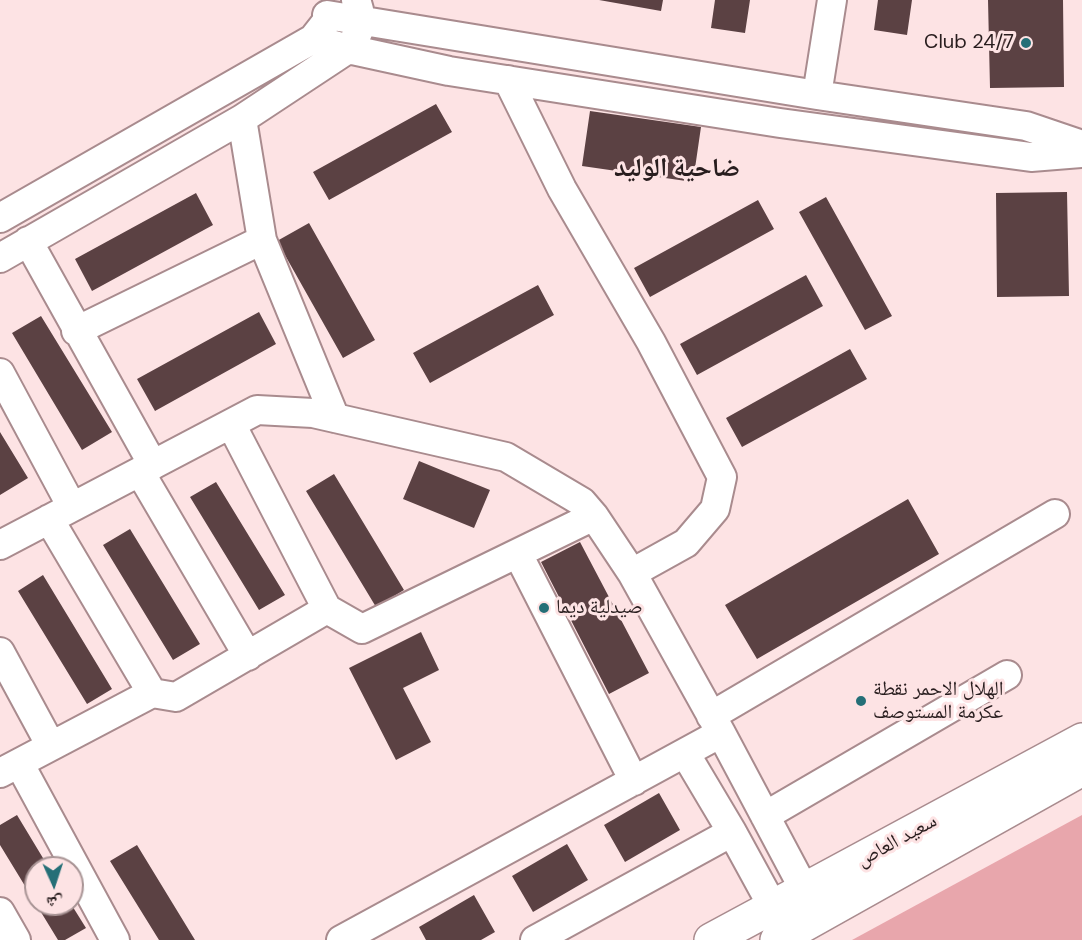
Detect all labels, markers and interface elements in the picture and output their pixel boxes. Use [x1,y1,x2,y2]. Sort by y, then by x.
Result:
place label: Club 24/7 [924,31,1014,55]
marker: Club 24/7 [1019,36,1033,50]
district label: ضاحية الوليد [614,153,740,185]
place label: صيدلية ديما [556,596,643,620]
marker: صيدلية ديما [537,601,551,615]
place label: الهلال الاحمر نقطة عكرمة المستوصف [873,678,1003,725]
marker: الهلال الاحمر نقطة عكرمة المستوصف [854,694,868,708]
street label: سعيد العاص [853,809,941,873]
north arrow [24,856,84,916]
text: ش [46,892,64,913]

